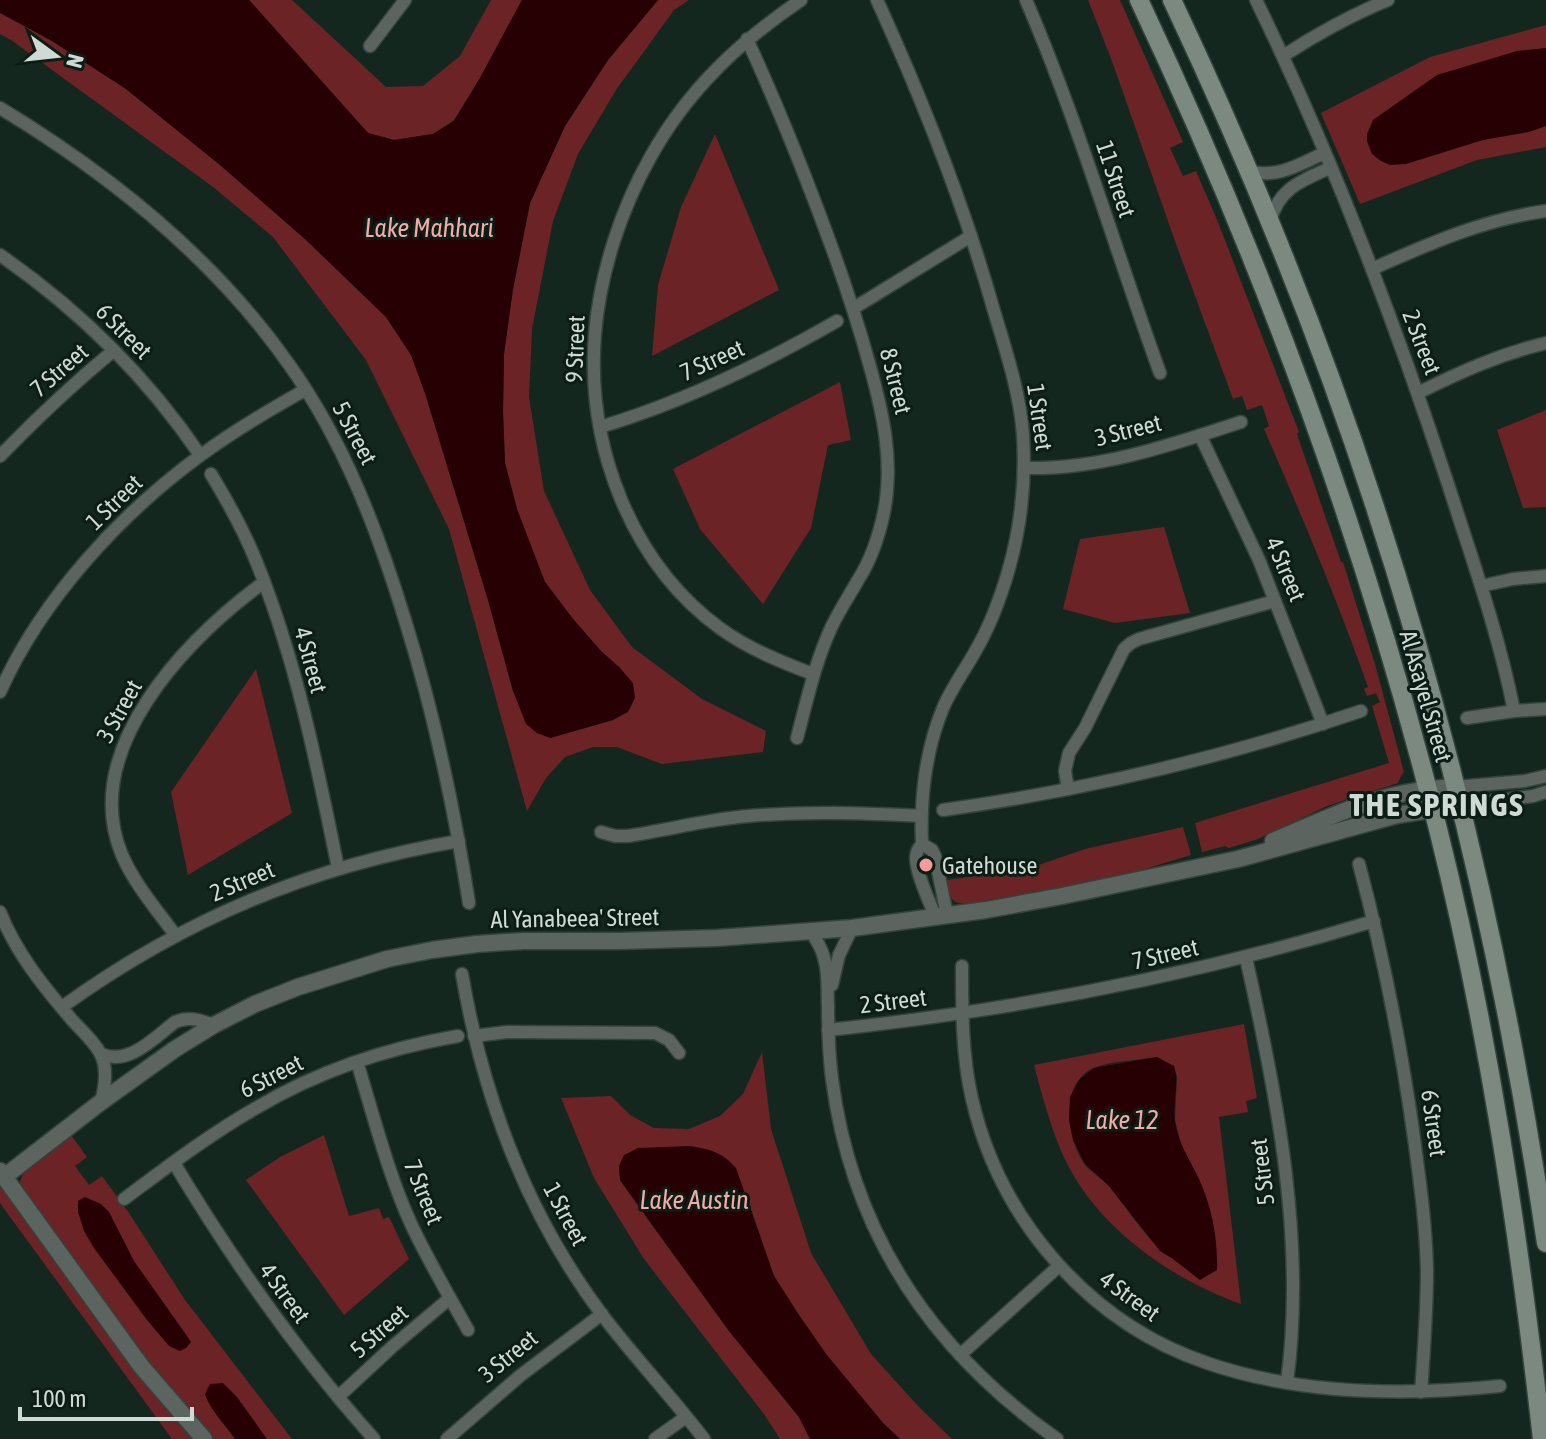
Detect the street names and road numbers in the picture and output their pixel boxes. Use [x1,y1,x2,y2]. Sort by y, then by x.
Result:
street label: 11 Street [1091,137,1141,221]
street label: 6 Street [91,298,157,364]
street label: 2 Street [1397,306,1447,378]
street label: 9 Street [560,315,590,383]
street label: 7 Street [676,334,748,386]
street label: 7 Street [25,338,93,402]
street label: 8 Street [875,345,917,417]
street label: 1 Street [1022,382,1058,452]
street label: 5 Street [327,397,383,469]
street label: 3 Street [1092,409,1164,451]
street label: 1 Street [80,469,148,535]
street label: 4 Street [1260,533,1312,605]
street label: 4 Street [289,624,333,696]
street label: Al Asayel Street [1394,627,1458,765]
street label: 3 Street [91,675,147,747]
street label: 2 Street [206,855,278,907]
street label: Al Yanabeea' Street [490,903,660,933]
street label: 7 Street [1129,933,1201,975]
street label: 2 Street [858,983,928,1018]
street label: 6 Street [235,1049,307,1103]
street label: 6 Street [1416,1088,1452,1158]
street label: 5 Street [1244,1137,1279,1207]
street label: 7 Street [399,1156,449,1228]
street label: 1 Street [538,1178,594,1250]
street label: 4 Street [254,1258,316,1328]
street label: 4 Street [1095,1265,1165,1327]
street label: 5 Street [345,1299,413,1363]
street label: 3 Street [473,1324,543,1388]

